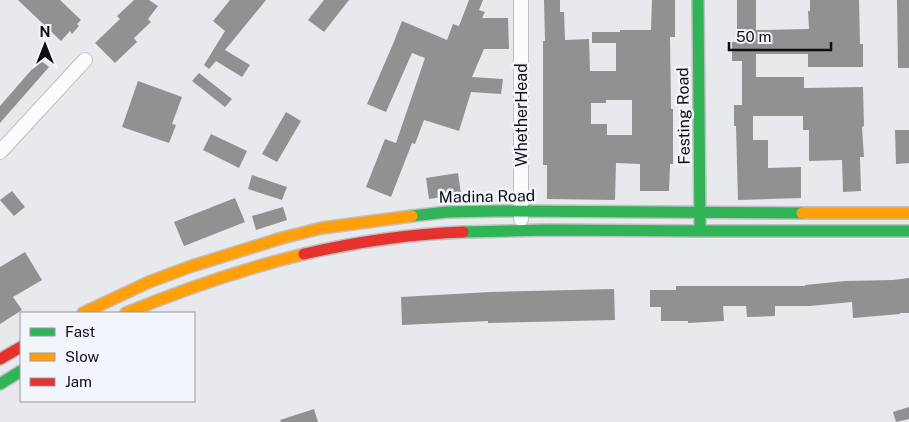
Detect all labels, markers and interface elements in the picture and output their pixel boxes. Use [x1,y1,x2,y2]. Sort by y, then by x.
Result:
north arrow [20,20,70,70]
scale bar [729,20,832,52]
text: N [40,24,50,40]
text: 50 m [736,28,771,45]
street label: WhetherHead [512,63,531,167]
street label: Festing Road [673,67,694,165]
street label: Madina Road [439,186,535,207]
legend [20,312,195,402]
text: Fast [65,323,95,340]
text: Slow [65,348,100,365]
text: Jam [65,373,92,390]

